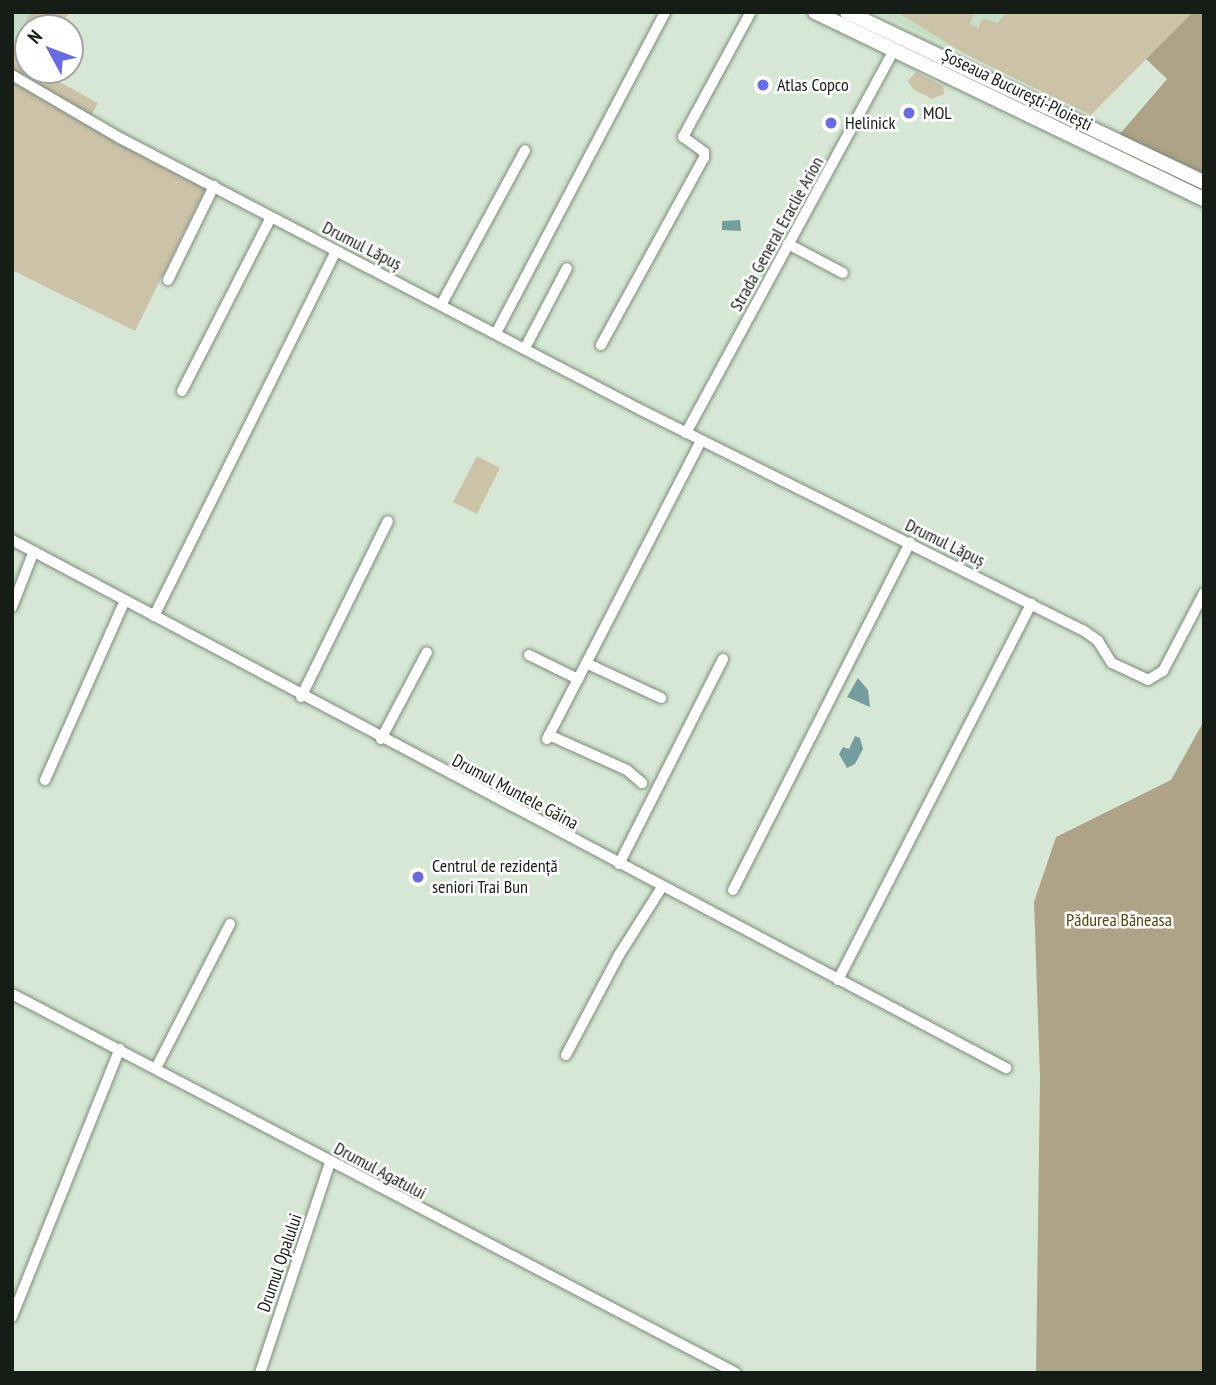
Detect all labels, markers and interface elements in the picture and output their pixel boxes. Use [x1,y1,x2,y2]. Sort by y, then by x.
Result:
north arrow [14,14,84,84]
text: N [22,25,47,48]
street label: Șoseaua București-Ploiești [938,44,1096,136]
place label: Atlas Copco [777,74,849,96]
marker: Atlas Copco [755,77,771,93]
place label: MOL [923,102,952,124]
marker: MOL [901,105,917,121]
place label: Helinick [845,112,895,134]
marker: Helinick [823,115,839,131]
street label: Strada General Eraclie Arion [725,153,829,315]
street label: Drumul Lăpuș [319,217,405,275]
street label: Drumul Lăpuș [902,514,988,572]
street label: Drumul Muntele Găina [448,750,582,834]
place label: Centrul de rezidență seniori Trai Bun [432,856,558,898]
marker: Centrul de rezidență seniori Trai Bun [410,869,426,885]
park label: Pădurea Băneasa [1066,909,1172,931]
street label: Drumul Agatului [330,1138,430,1204]
street label: Drumul Opalului [253,1211,307,1315]

